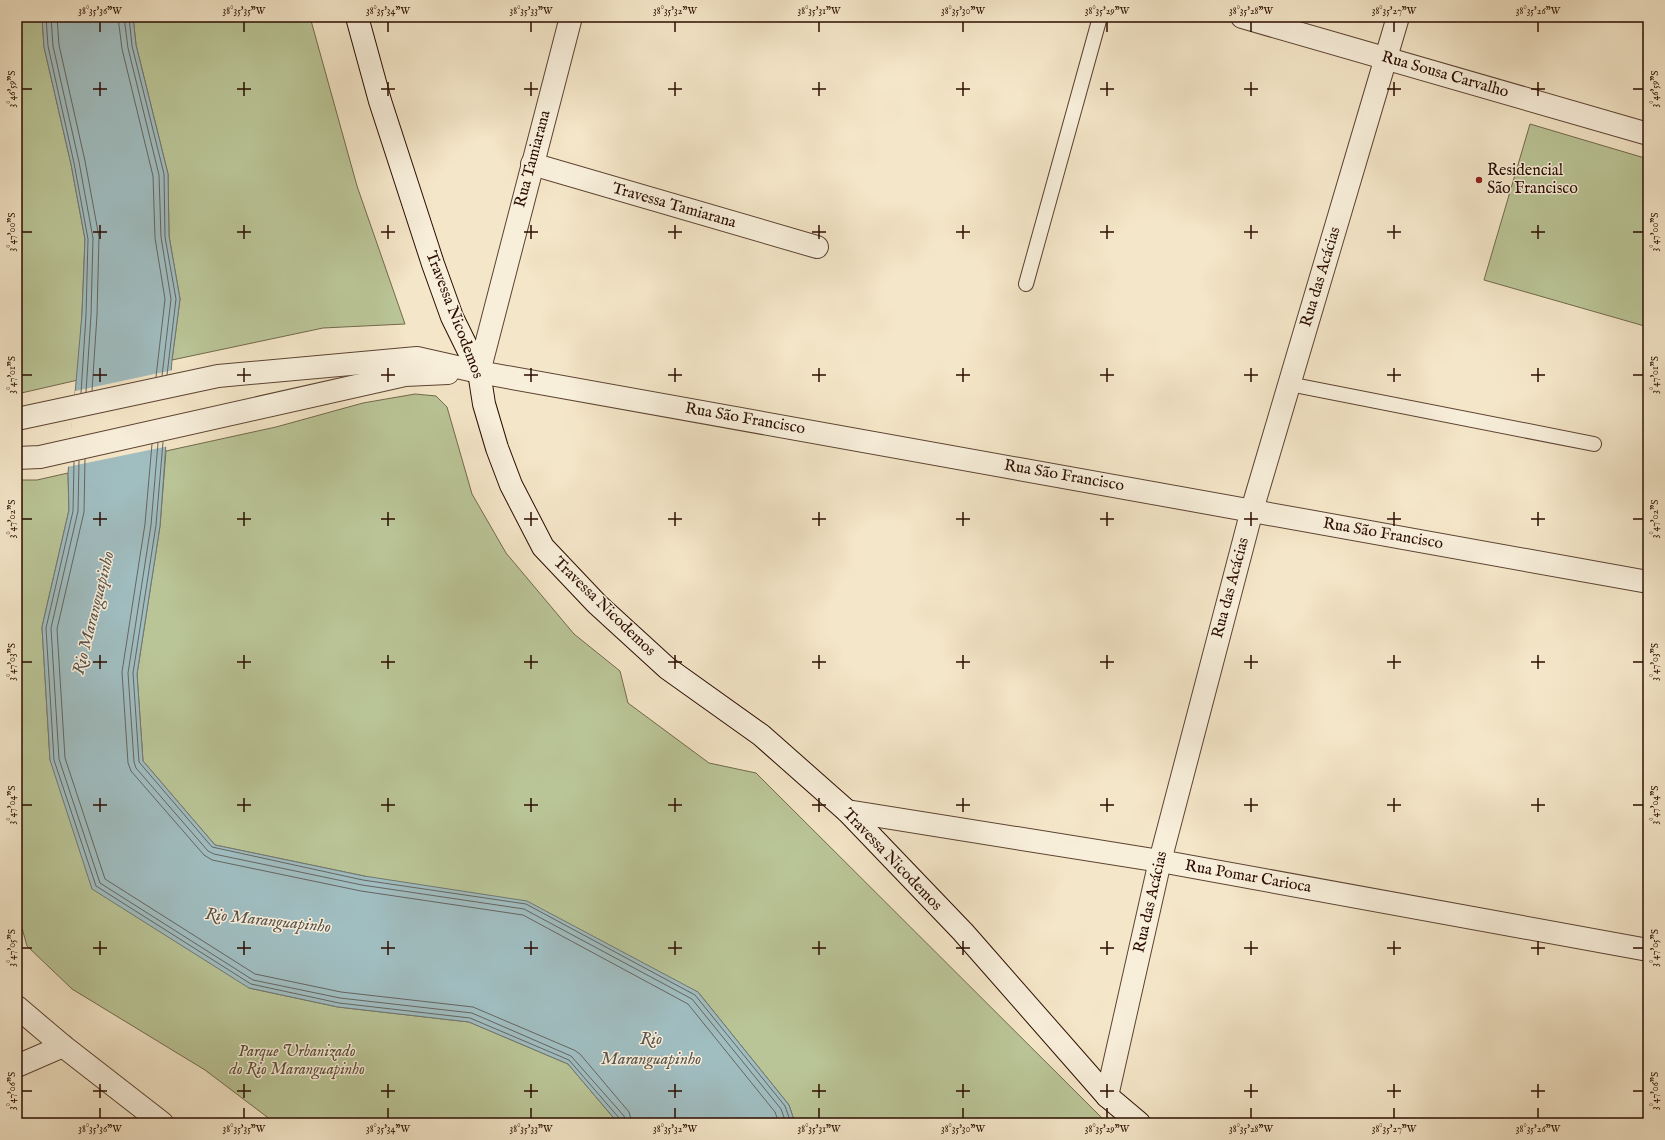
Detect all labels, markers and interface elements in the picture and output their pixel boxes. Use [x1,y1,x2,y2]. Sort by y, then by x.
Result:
text: 38°35'36"W [78,5,122,18]
text: 38°35'35"W [223,5,266,18]
text: 38°35'34"W [366,5,410,18]
text: 38°35'33"W [510,5,553,18]
text: 38°35'32"W [653,5,697,18]
text: 38°35'31"W [798,5,841,18]
text: 38°35'30"W [941,5,986,18]
text: 38°35'29"W [1085,5,1130,18]
text: 38°35'28"W [1229,5,1273,18]
text: 38°35'27"W [1372,5,1417,18]
text: 38°35'26"W [1516,5,1561,18]
street label: Rua Sousa Carvalho [1379,47,1511,103]
text: 3°46'59"S [6,71,19,107]
text: 3°46'59"S [1649,71,1662,107]
street label: Rua Tamiarana [510,108,556,210]
place label: Residencial São Francisco [1487,161,1578,199]
marker: Residencial São Francisco [1474,175,1484,185]
street label: Travessa Tamiarana [610,179,738,233]
text: 3°47'00"S [6,213,19,251]
text: 3°47'00"S [1649,213,1662,251]
street label: Rua das Acácias [1296,224,1346,329]
street label: Travessa Nicodemos [420,248,488,382]
text: 3°47'01"S [6,356,19,394]
text: 3°47'01"S [1649,356,1662,394]
street label: Rua São Francisco [683,399,807,439]
street label: Rua São Francisco [1002,456,1126,496]
text: 3°47'02"S [6,500,19,538]
text: 3°47'02"S [1649,500,1662,538]
street label: Rua São Francisco [1321,514,1445,554]
street label: Rua das Acácias [1208,535,1254,641]
water label: Rio Maranguapinho [69,549,119,677]
street label: Travessa Nicodemos [549,553,660,661]
text: 3°47'03"S [6,643,19,681]
text: 3°47'03"S [1649,643,1662,681]
text: 3°47'04"S [6,786,19,824]
text: 3°47'04"S [1649,786,1662,824]
street label: Travessa Nicodemos [838,805,946,916]
street label: Rua das Acácias [1130,849,1172,955]
street label: Rua Pomar Carioca [1183,856,1313,898]
water label: Rio Maranguapinho [204,904,332,938]
text: 3°47'05"S [6,929,19,967]
text: 3°47'05"S [1649,929,1662,967]
water label: Rio Maranguapinho [601,1029,701,1070]
park label: Parque Urbanizado do Rio Maranguapinho [228,1042,365,1080]
text: 3°47'06"S [6,1072,19,1110]
text: 3°47'06"S [1649,1072,1662,1110]
text: 38°35'36"W [78,1123,122,1136]
text: 38°35'35"W [223,1123,266,1136]
text: 38°35'34"W [366,1123,410,1136]
text: 38°35'33"W [510,1123,553,1136]
text: 38°35'32"W [653,1123,697,1136]
text: 38°35'31"W [798,1123,841,1136]
text: 38°35'30"W [941,1123,986,1136]
text: 38°35'29"W [1085,1123,1130,1136]
text: 38°35'28"W [1229,1123,1273,1136]
text: 38°35'27"W [1372,1123,1417,1136]
text: 38°35'26"W [1516,1123,1561,1136]

